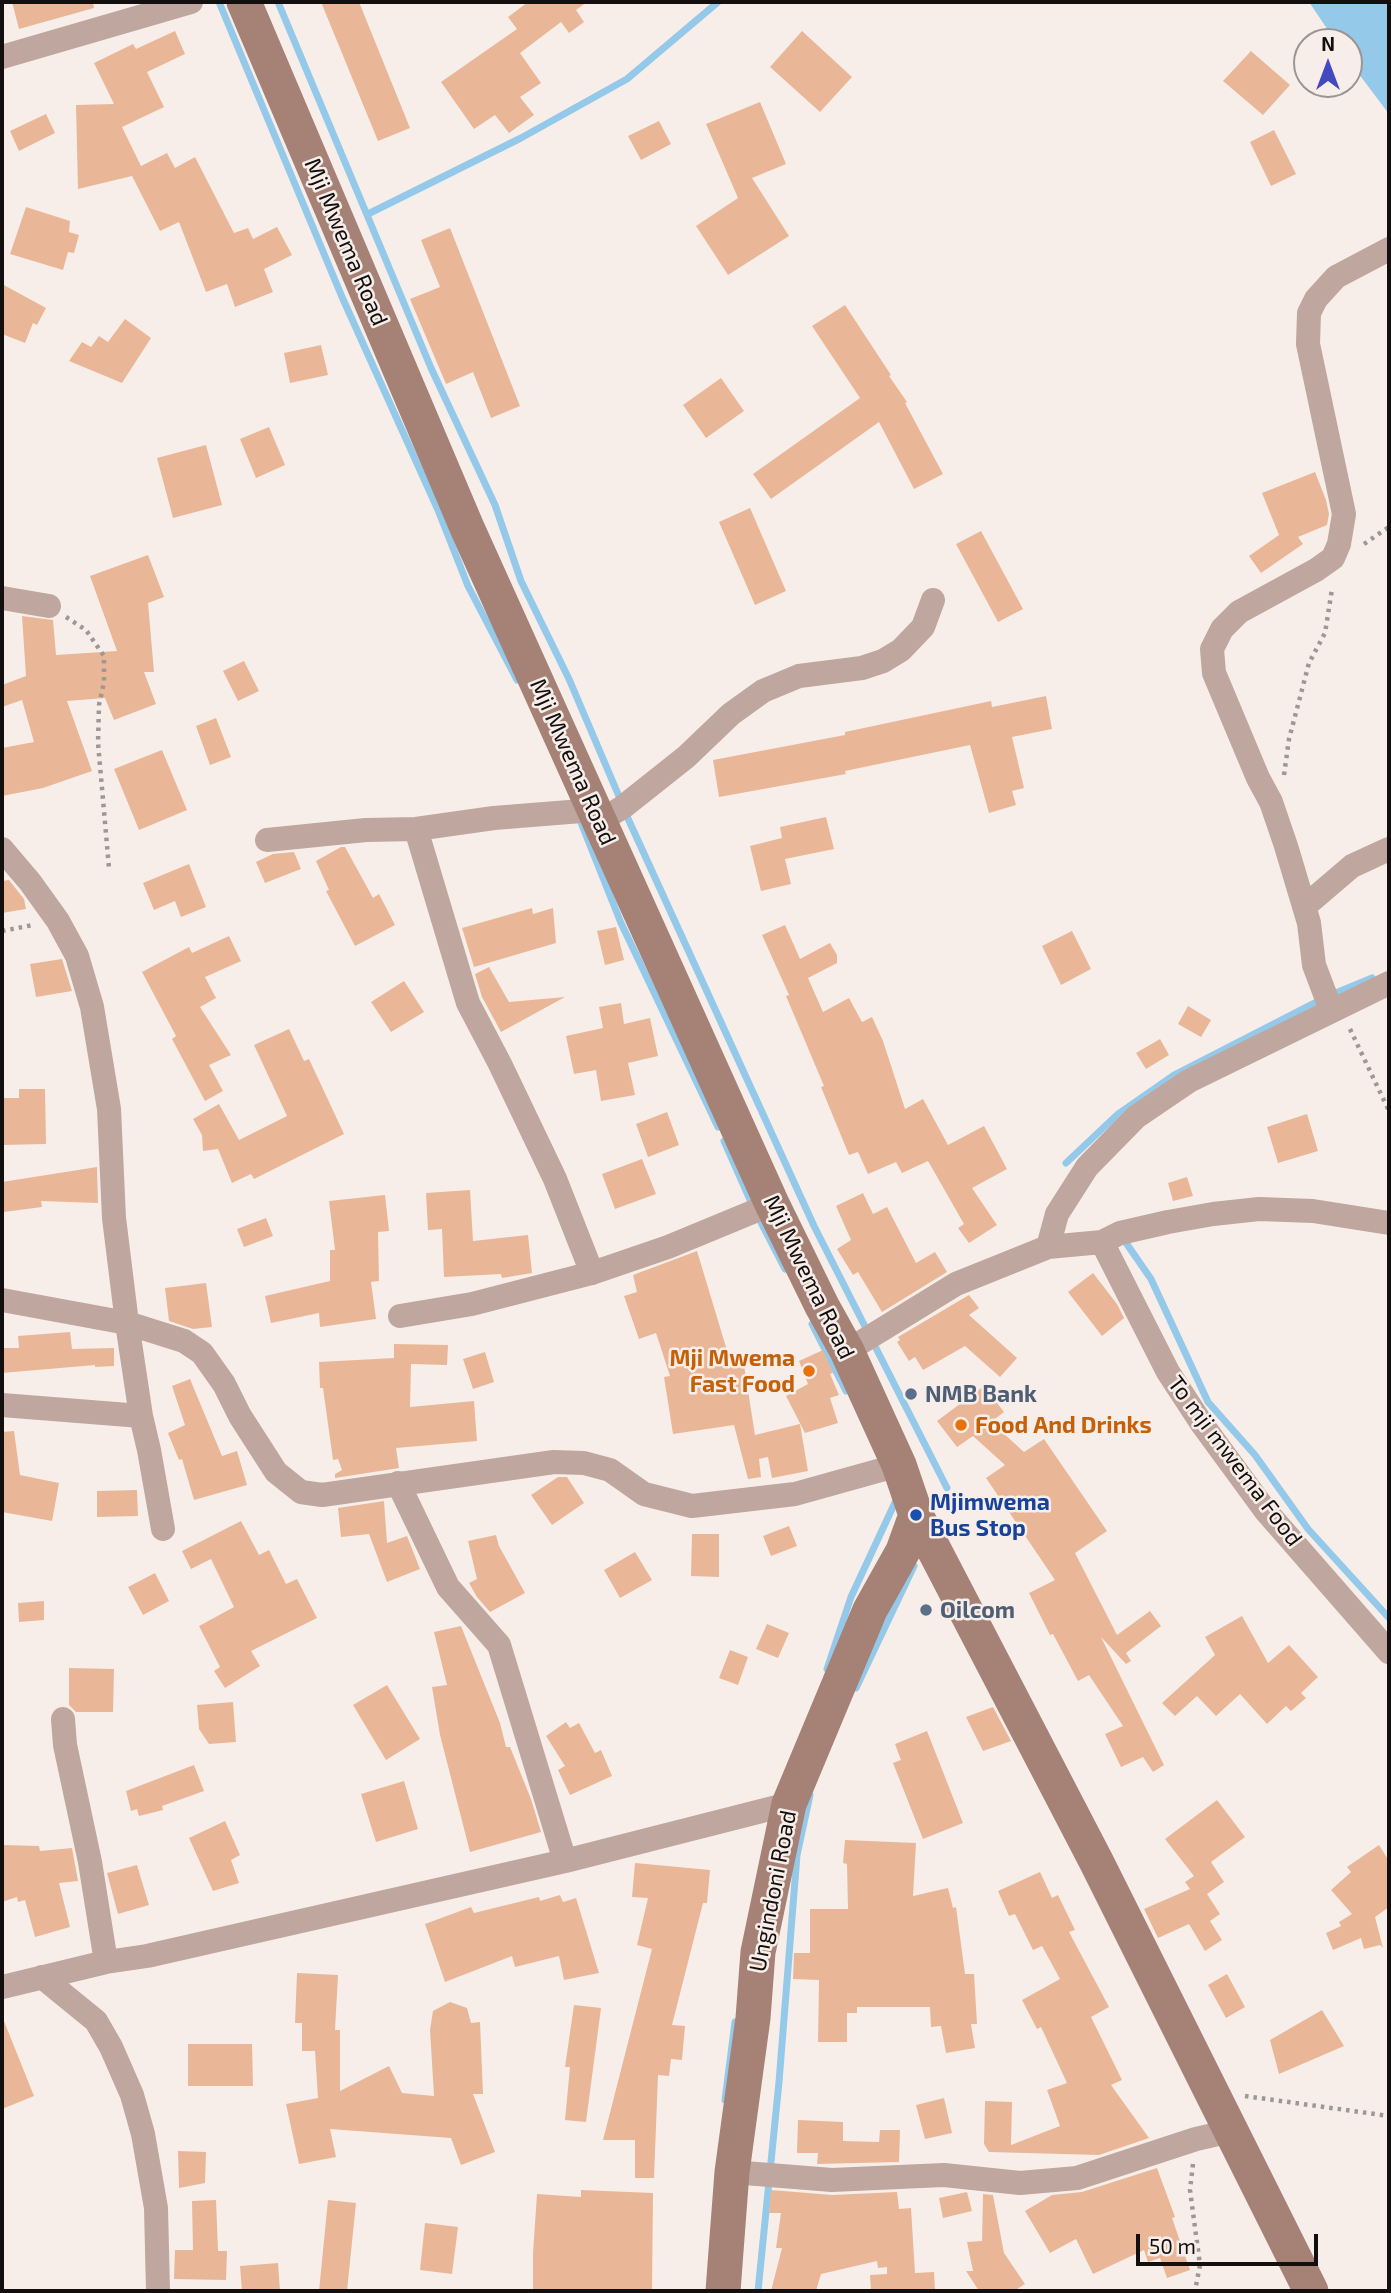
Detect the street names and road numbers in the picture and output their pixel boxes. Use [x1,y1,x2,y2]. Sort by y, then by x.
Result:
street label: Mji Mwema Road [298,154,394,330]
street label: Mji Mwema Road [524,675,622,849]
street label: Mji Mwema Road [757,1190,861,1364]
street label: To mji mwema Food [1162,1370,1308,1552]
street label: Ungindoni Road [744,1808,802,1974]

